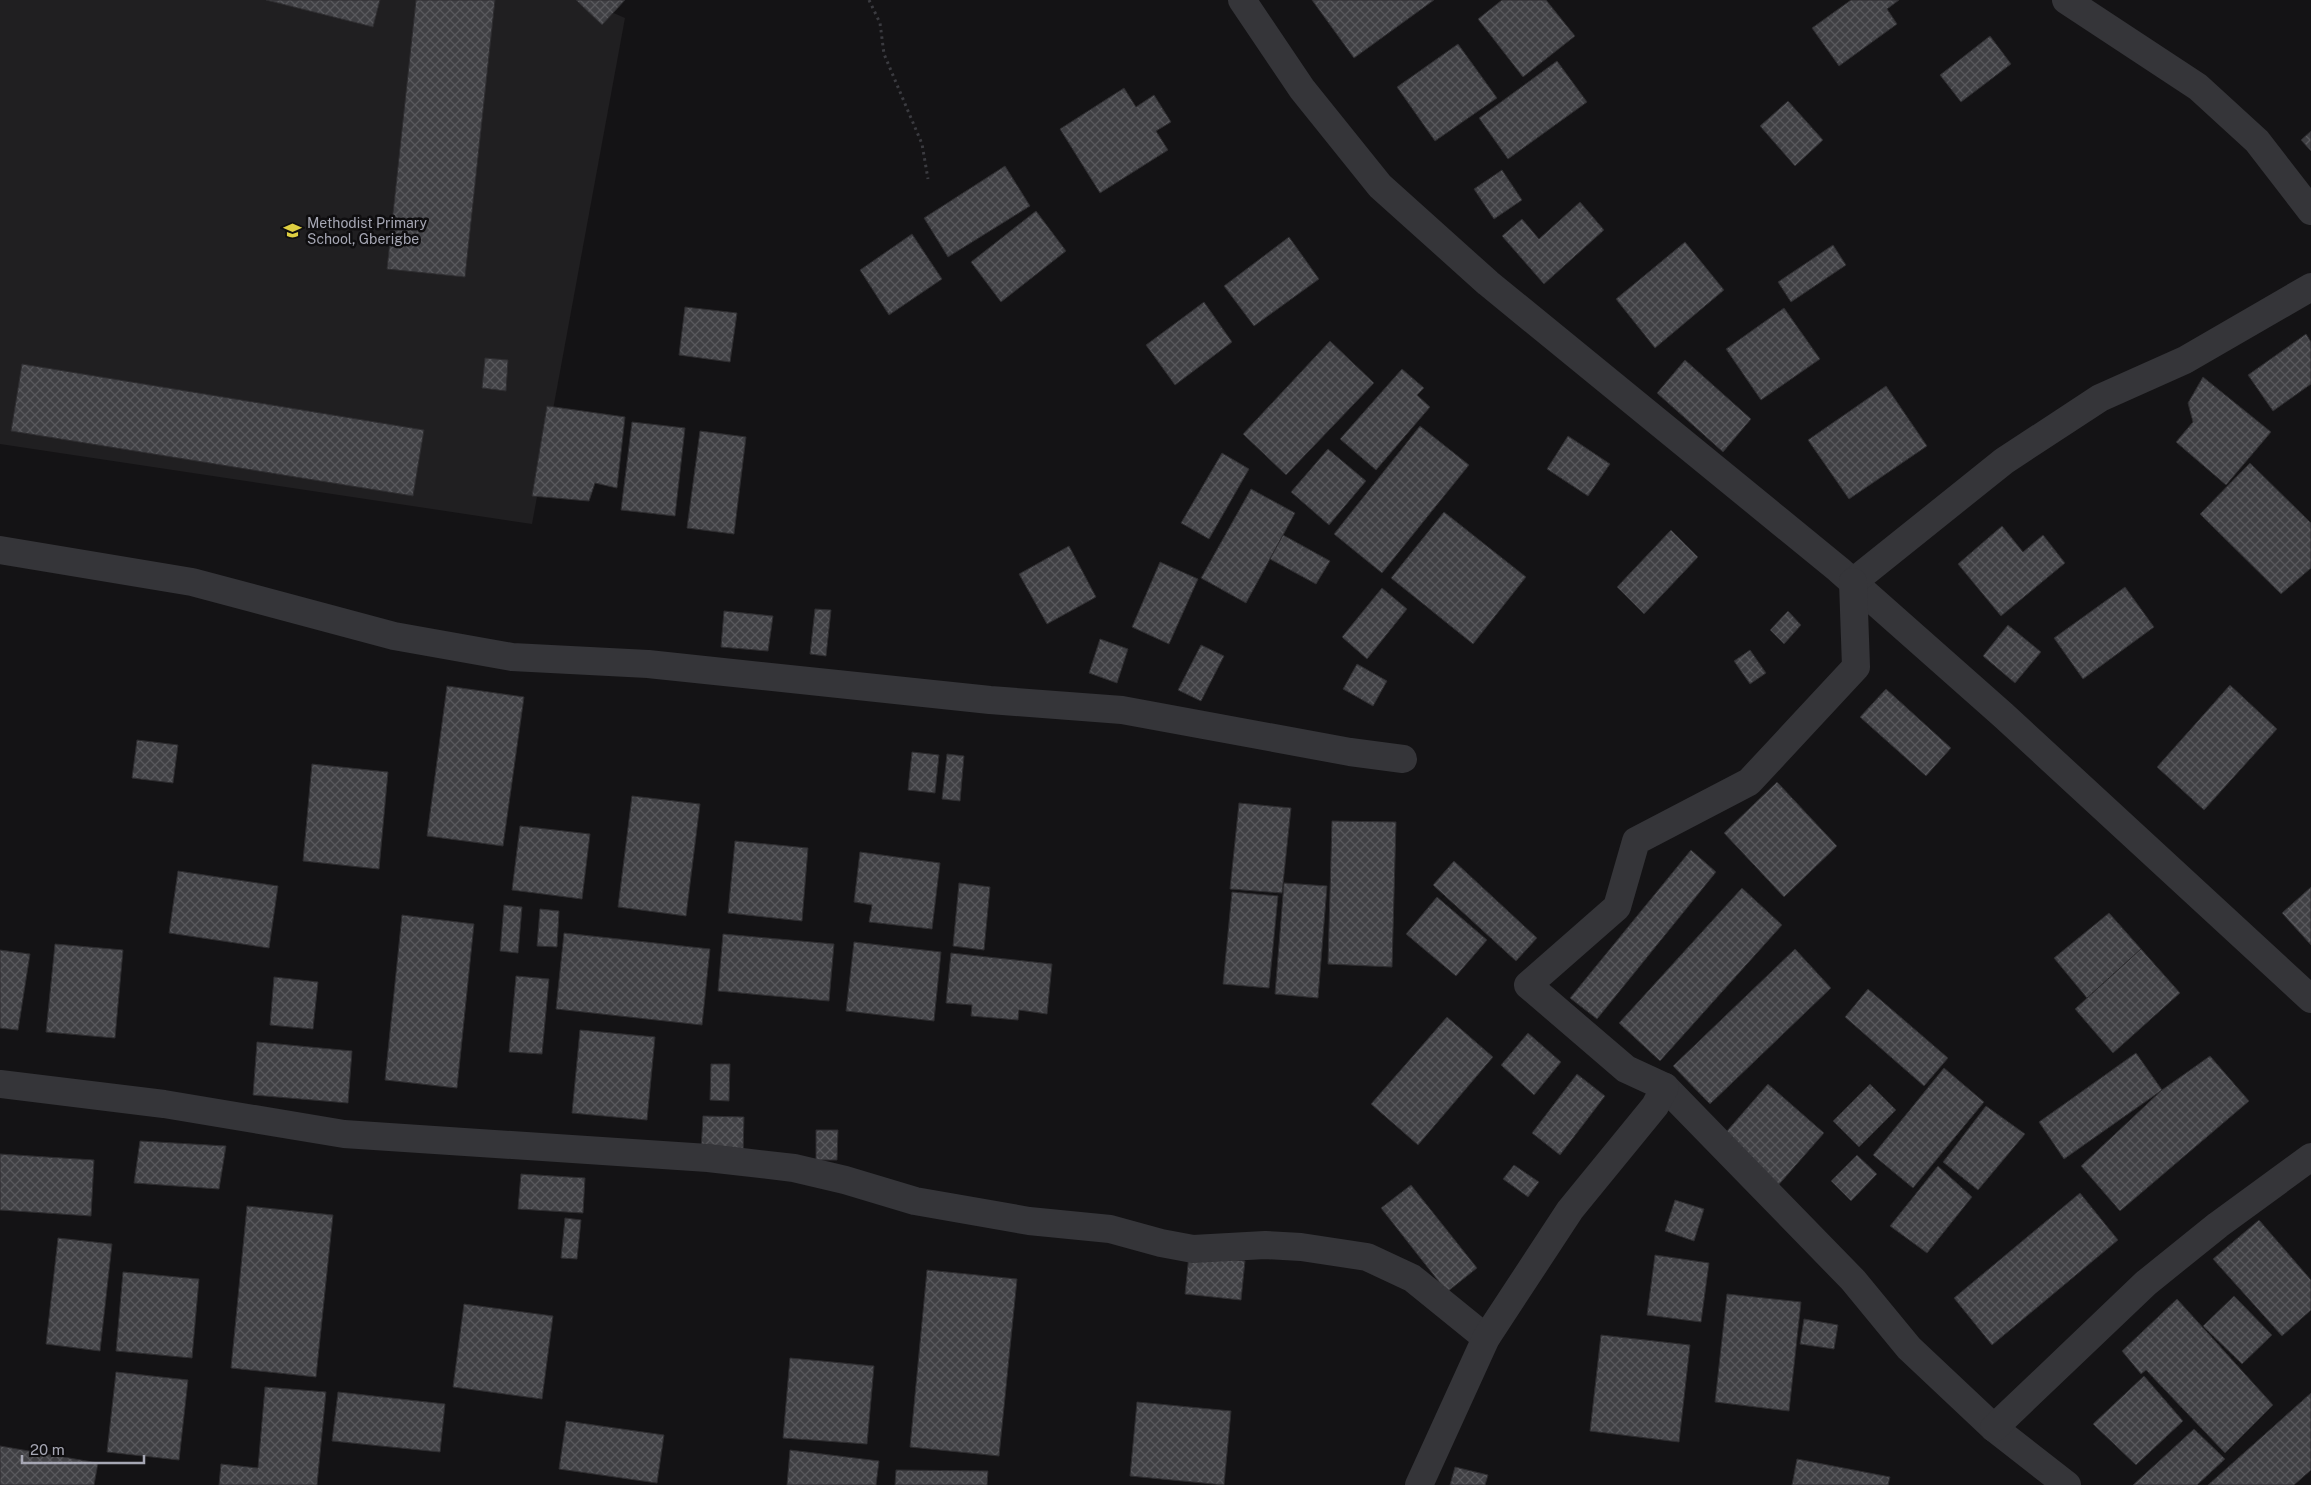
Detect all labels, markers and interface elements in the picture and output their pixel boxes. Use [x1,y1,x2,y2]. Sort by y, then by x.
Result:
place label: Methodist Primary School, Gberigbe [307,215,427,247]
school or university icon: Methodist Primary School, Gberigbe [283,221,303,241]
scale bar [22,1432,145,1464]
text: 20 m [30,1441,65,1458]

